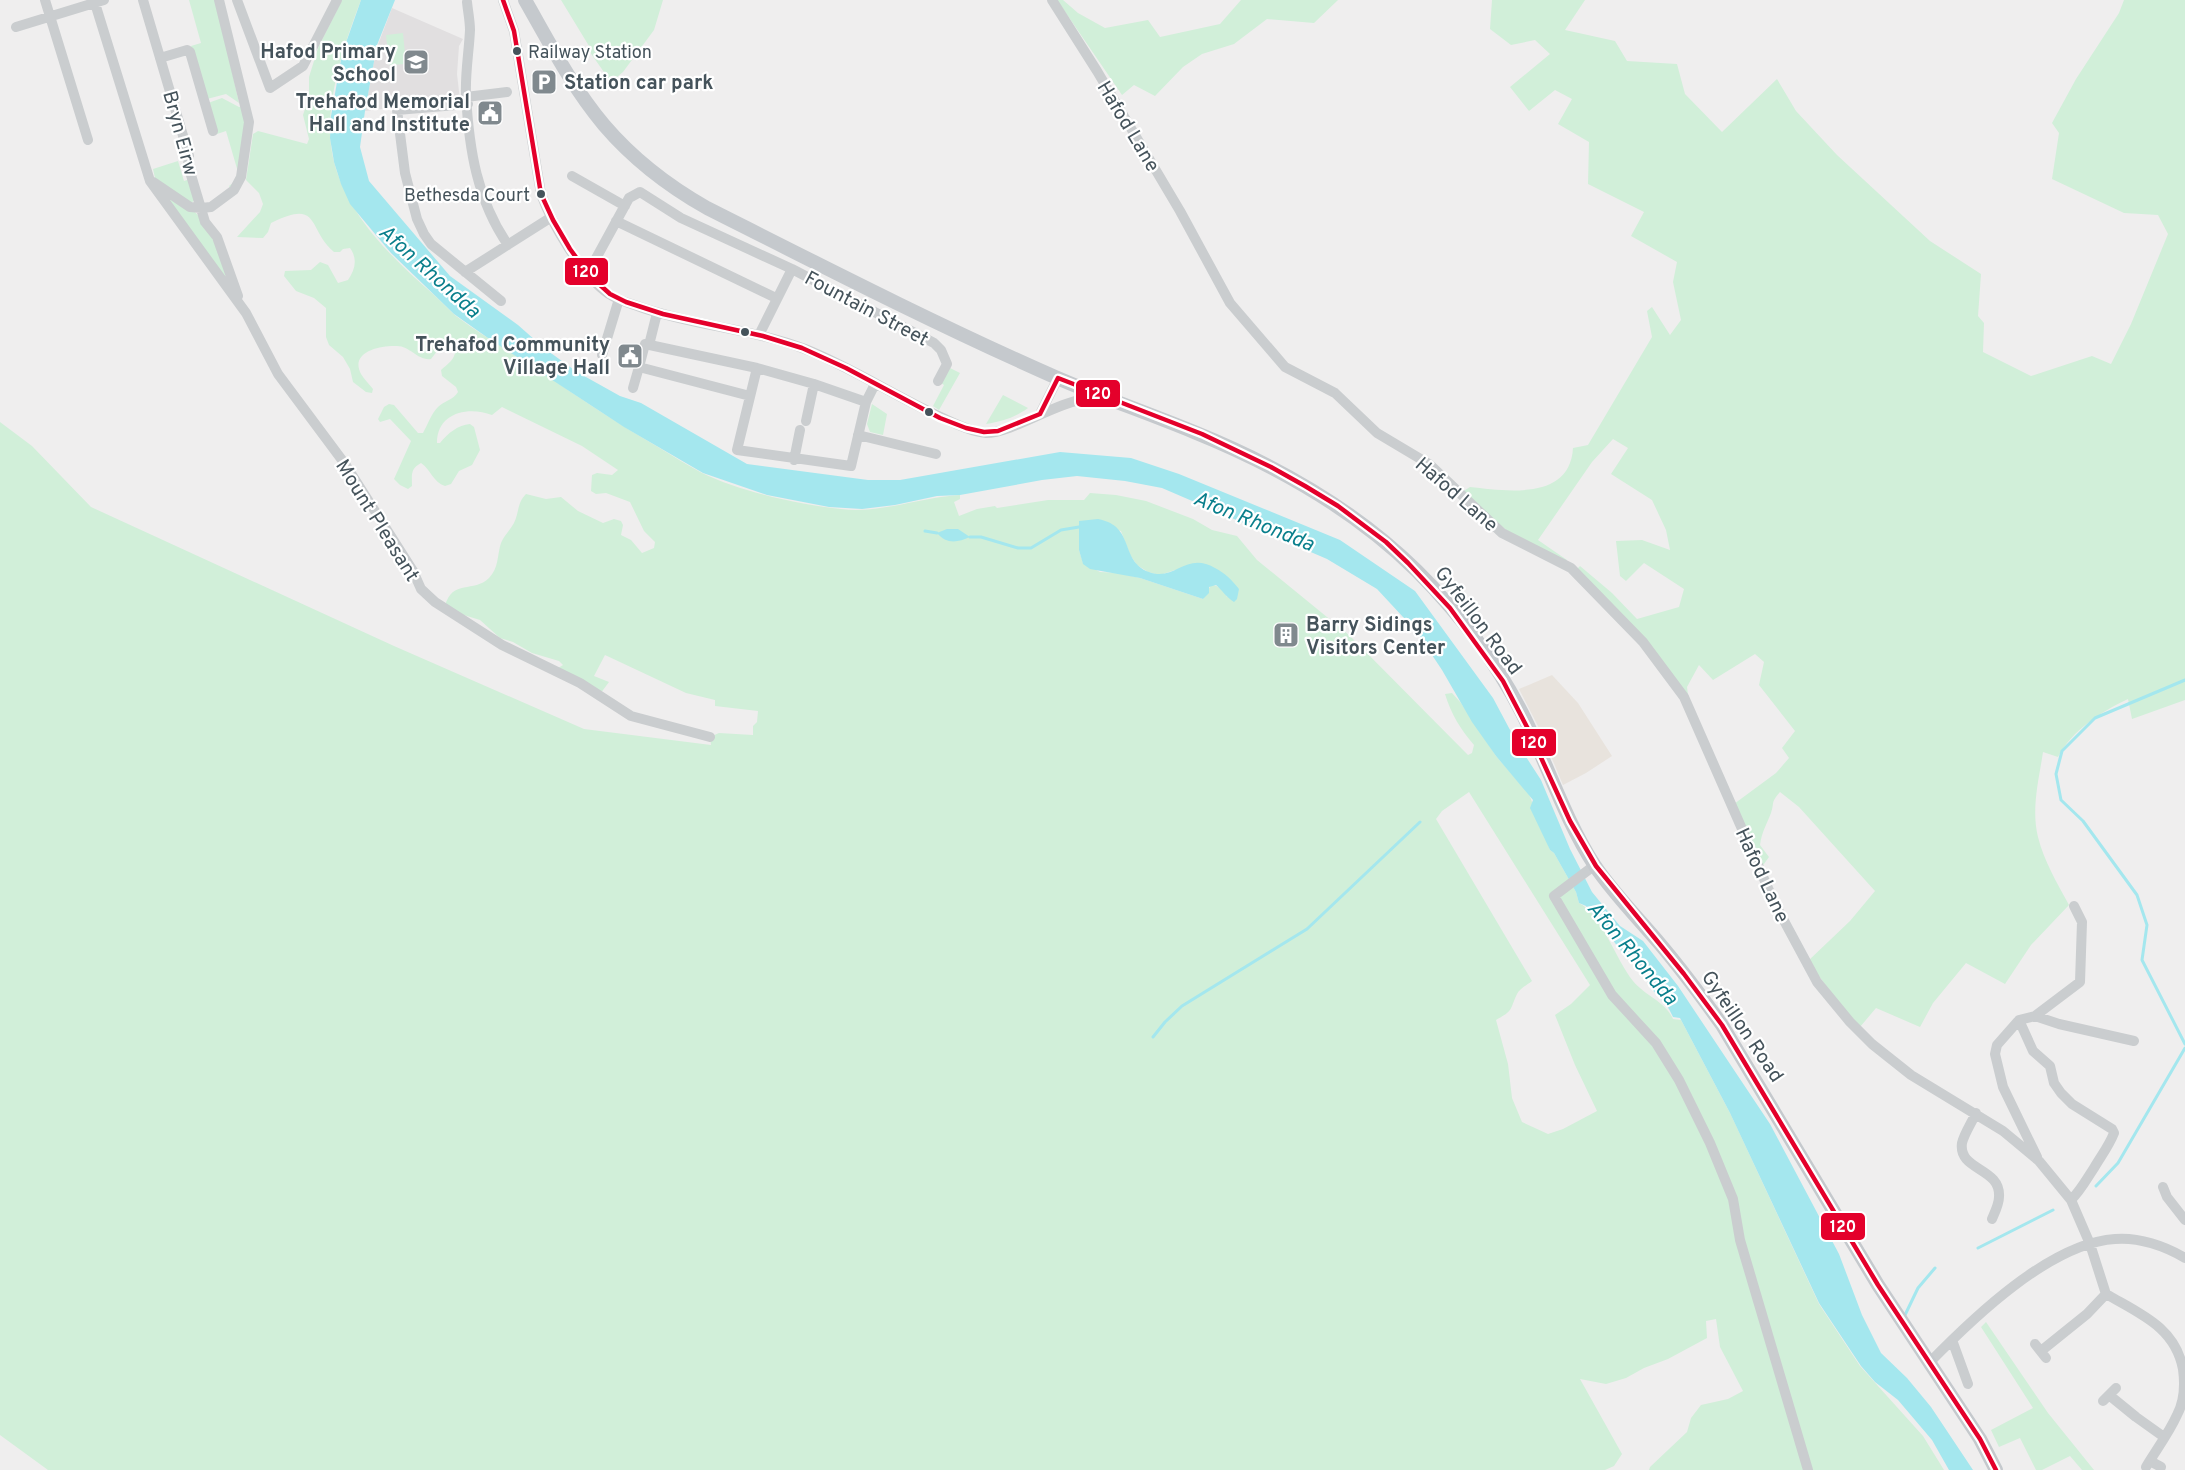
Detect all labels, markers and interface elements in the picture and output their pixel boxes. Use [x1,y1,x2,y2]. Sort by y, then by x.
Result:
place label: Hafod Primary School [260,40,396,89]
place label: Railway Station [528,42,652,65]
marker: Railway Station [511,45,523,57]
school or university icon: Hafod Primary School [401,47,431,77]
parking icon: Station car park [529,67,559,97]
place label: Station car park [564,71,713,97]
street label: Hafod Lane [1090,77,1165,177]
street label: Bryn Eirw [155,88,203,179]
place label: Trehafod Memorial Hall and Institute [295,90,470,139]
public building icon: Trehafod Memorial Hall and Institute [475,98,505,128]
place label: Bethesda Court [404,185,530,208]
marker: Bethesda Court [535,188,547,200]
water label: Afon Rhondda [372,219,486,325]
line badge: 120 [564,257,609,286]
text: 120 [573,263,599,283]
street label: Fountain Street [799,266,933,353]
unlabelled marker [739,326,751,338]
place label: Trehafod Community Village Hall [415,333,610,382]
public building icon: Trehafod Community Village Hall [615,341,645,371]
line badge: 120 [1075,379,1121,408]
text: 120 [1085,385,1111,405]
unlabelled marker [923,406,935,418]
street label: Hafod Lane [1409,452,1503,539]
street label: Mount Pleasant [328,455,424,587]
water label: Afon Rhondda [1189,486,1318,559]
street label: Gyfeillon Road [1428,562,1527,681]
place label: Barry Sidings Visitors Center [1306,613,1446,662]
building icon: Barry Sidings Visitors Center [1271,620,1301,650]
line badge: 120 [1511,728,1557,757]
text: 120 [1521,734,1547,754]
street label: Hafod Lane [1728,824,1794,927]
water label: Afon Rhondda [1580,896,1683,1012]
street label: Gyfeillon Road [1694,966,1788,1088]
line badge: 120 [1820,1212,1866,1241]
text: 120 [1830,1218,1856,1238]

